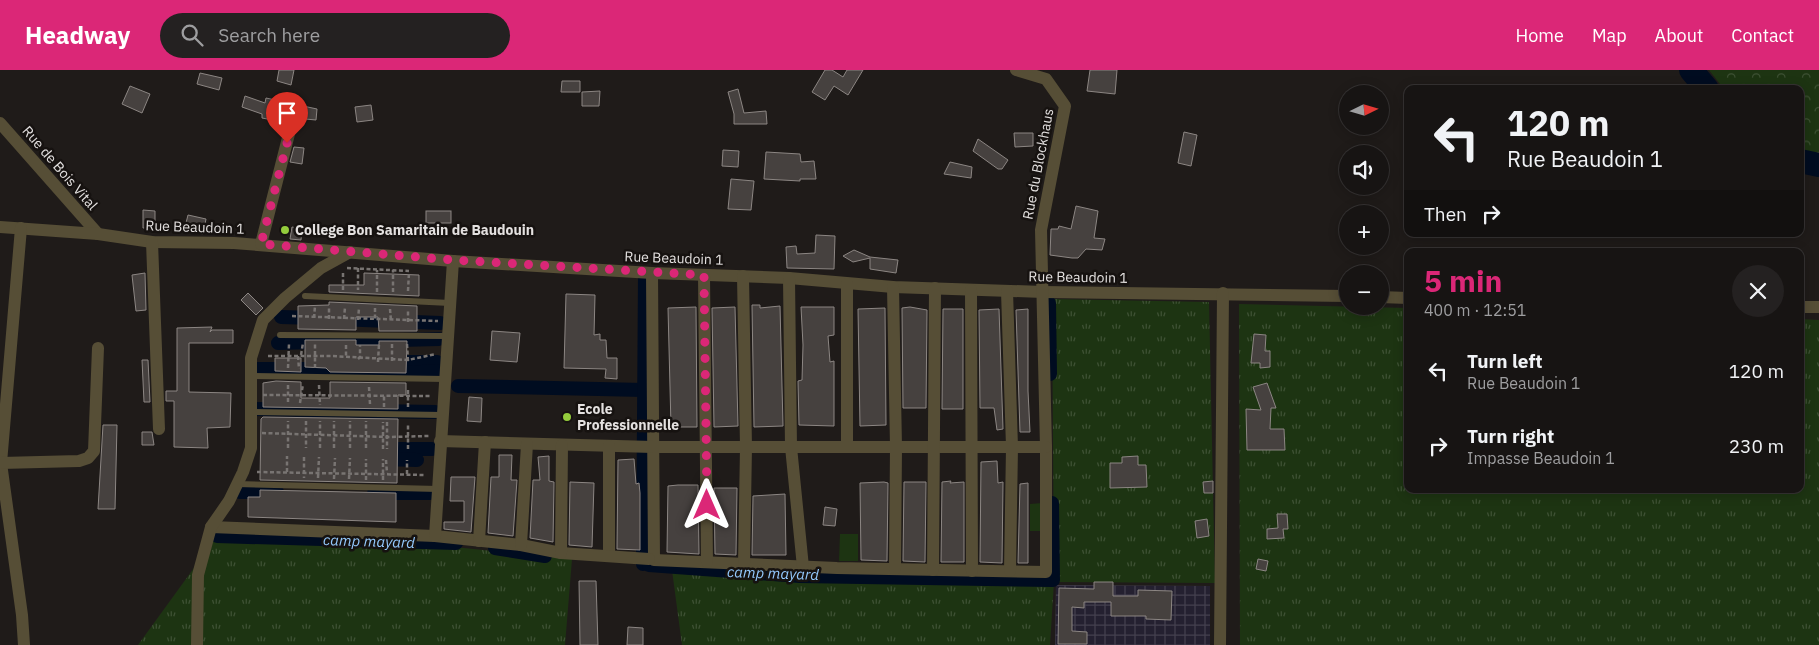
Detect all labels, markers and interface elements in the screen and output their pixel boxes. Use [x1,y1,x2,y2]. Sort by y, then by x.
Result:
search box [160,13,510,58]
text: Headway [25,19,130,51]
icon: search [178,21,206,49]
text: Search here [218,23,320,47]
text: Home [1516,24,1564,47]
text: Map [1592,24,1627,47]
text: About [1655,24,1703,47]
text: Contact [1731,24,1794,47]
north arrow [1339,85,1389,135]
map controls [1339,85,1389,315]
pin [266,92,308,143]
icon: arrive [273,99,301,127]
text: 120 m [1507,100,1610,146]
icon: left [1424,105,1489,170]
street label: Rue du Blockhaus [1018,107,1058,221]
street label: Rue de Bois Vital [18,122,102,214]
text: Rue Beaudoin 1 [1507,144,1663,173]
button: sound [1339,145,1389,195]
icon: right [1477,200,1505,228]
text: Then [1424,202,1467,226]
button: + [1339,205,1389,255]
street label: Rue Beaudoin 1 [145,216,245,238]
place label: College Bon Samaritain de Baudouin [295,221,534,239]
marker: College Bon Samaritain de Baudouin [279,224,291,236]
street label: Rue Beaudoin 1 [624,247,724,269]
text: 5 min [1424,261,1502,300]
button: − [1339,265,1389,315]
button: close [1732,265,1784,317]
street label: Rue Beaudoin 1 [1028,267,1128,287]
text: 400 m · 12:51 [1424,300,1526,320]
text: Turn left [1467,349,1543,373]
icon: left [1424,357,1452,385]
text: 120 m [1729,359,1784,383]
text: Rue Beaudoin 1 [1467,373,1580,393]
place label: Ecole Professionnelle [577,400,679,434]
marker: Ecole Professionnelle [561,411,573,423]
text: Turn right [1467,424,1554,448]
icon: right [1424,432,1452,460]
text: 230 m [1729,434,1784,458]
text: Impasse Beaudoin 1 [1467,448,1615,468]
position arrow [680,478,732,530]
water label: camp mayard [323,530,416,552]
water label: camp mayard [727,562,820,584]

